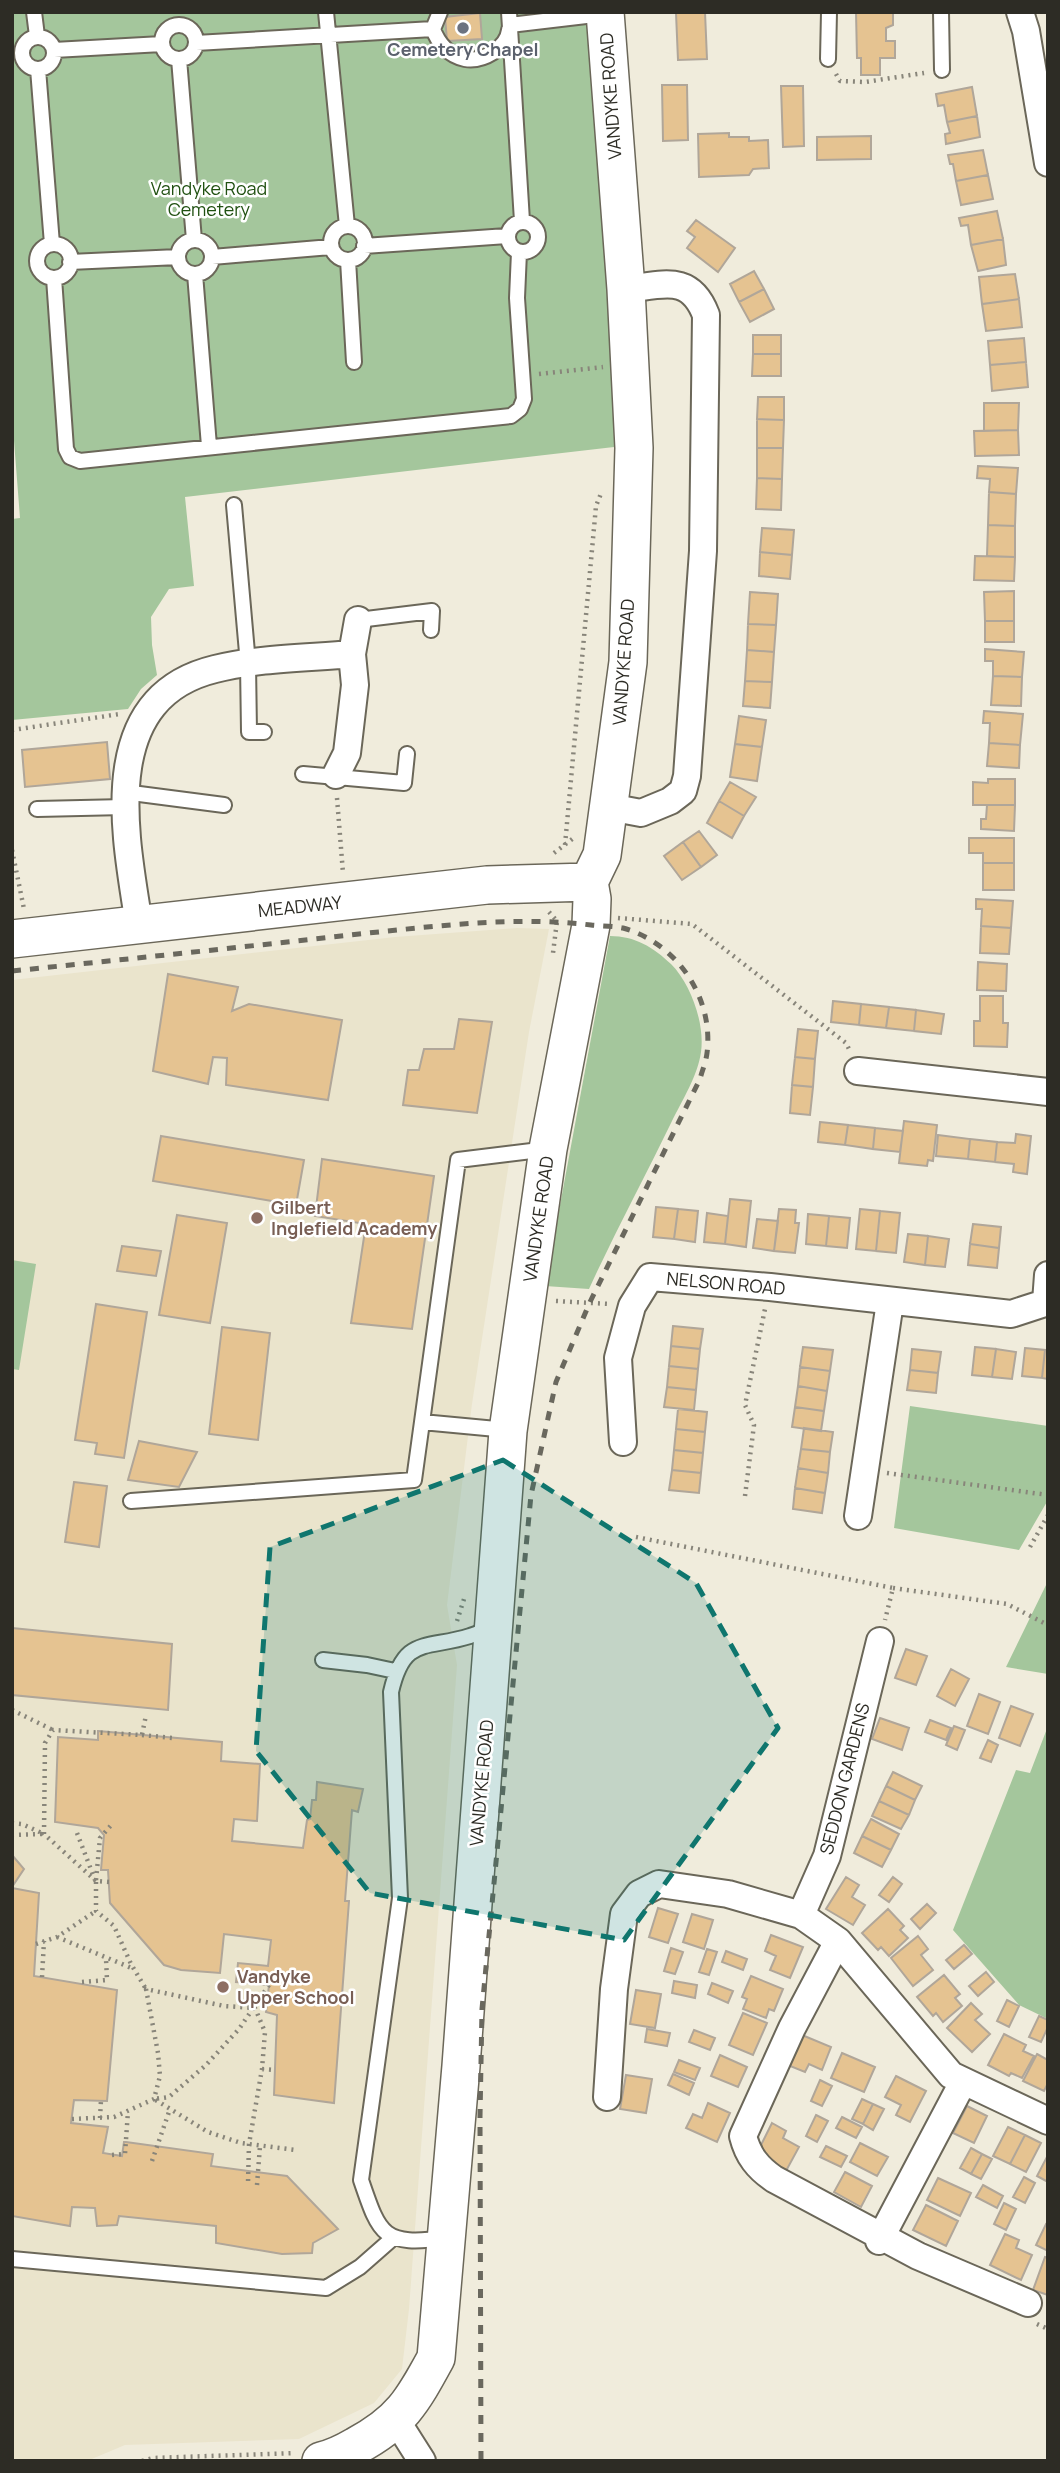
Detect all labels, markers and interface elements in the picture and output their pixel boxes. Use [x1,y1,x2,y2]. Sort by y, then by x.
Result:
marker: Cemetery Chapel [455,20,471,36]
street label: VANDYKE ROAD [594,32,626,160]
place label: Cemetery Chapel [387,37,539,61]
park label: Vandyke Road Cemetery [151,176,267,221]
street label: VANDYKE ROAD [607,598,639,726]
street label: MEADWAY [257,890,344,922]
street label: VANDYKE ROAD [517,1154,559,1283]
place label: Gilbert Inglefield Academy [271,1195,437,1240]
marker: Gilbert Inglefield Academy [249,1210,265,1226]
street label: NELSON ROAD [666,1266,787,1300]
street label: SEDDON GARDENS [814,1700,874,1857]
street label: VANDYKE ROAD [464,1719,498,1847]
place label: Vandyke Upper School [237,1964,355,2009]
marker: Vandyke Upper School [215,1979,231,1995]

